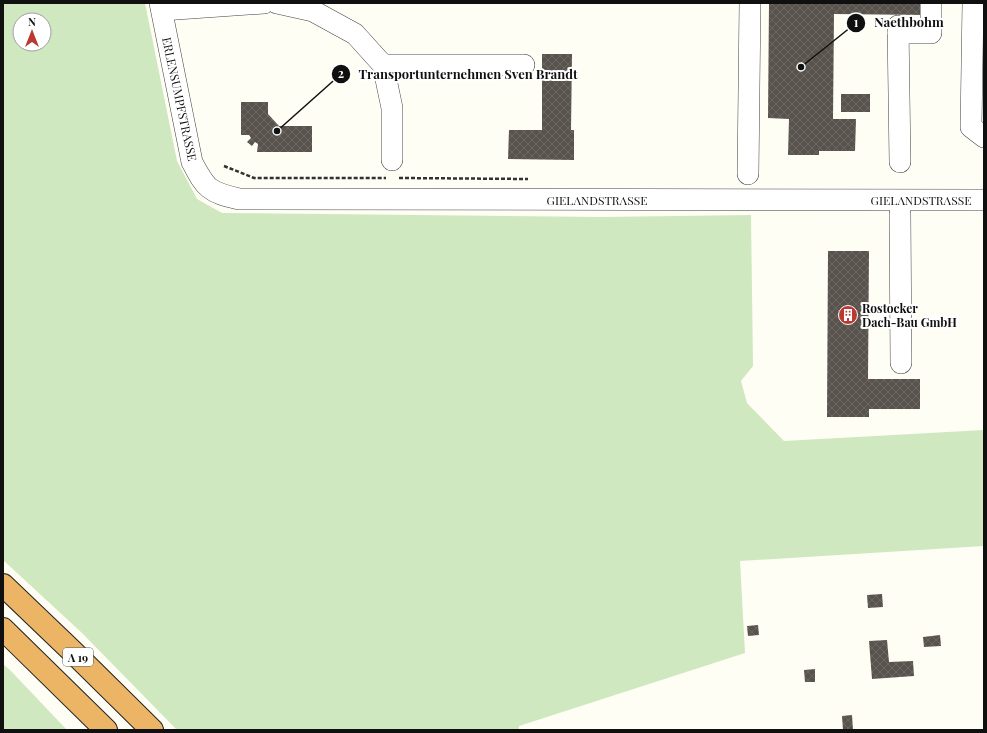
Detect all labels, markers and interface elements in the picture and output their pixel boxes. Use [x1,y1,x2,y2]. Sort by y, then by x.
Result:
callout: Naethbohm [846,10,952,35]
north arrow [12,12,52,52]
text: Naethbohm [874,13,944,30]
text: N [28,14,36,29]
text: 1 [854,14,859,30]
street label: ERLENSUMPFSTRASSE [159,36,201,162]
callout: Transportunternehmen Sven Brandt [331,62,586,87]
text: 2 [338,65,344,81]
text: Transportunternehmen Sven Brandt [358,65,578,82]
street label: GIELANDSTRASSE [547,192,647,208]
street label: GIELANDSTRASSE [871,192,971,208]
place label: Rostocker Dach-Bau GmbH [862,300,957,330]
building icon: Rostocker Dach-Bau GmbH [837,304,859,326]
road number: A 19 [63,648,93,666]

